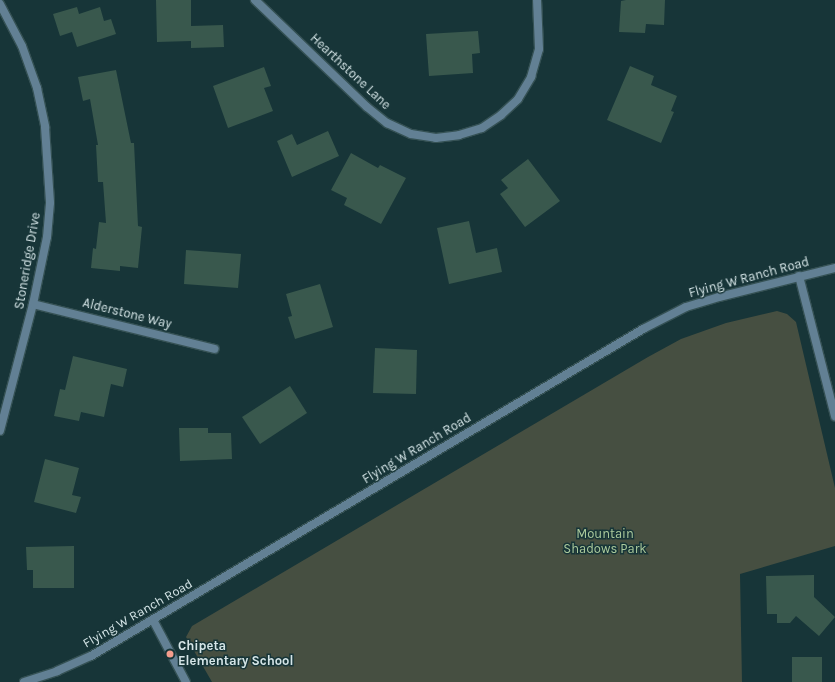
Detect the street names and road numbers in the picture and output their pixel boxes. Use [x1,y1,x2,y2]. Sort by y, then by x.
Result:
street label: Hearthstone Lane [307,31,393,113]
street label: Stoneridge Drive [12,211,44,311]
street label: Flying W Ranch Road [687,254,811,302]
street label: Alderstone Way [81,295,173,333]
street label: Flying W Ranch Road [360,410,474,488]
street label: Flying W Ranch Road [80,576,196,652]

